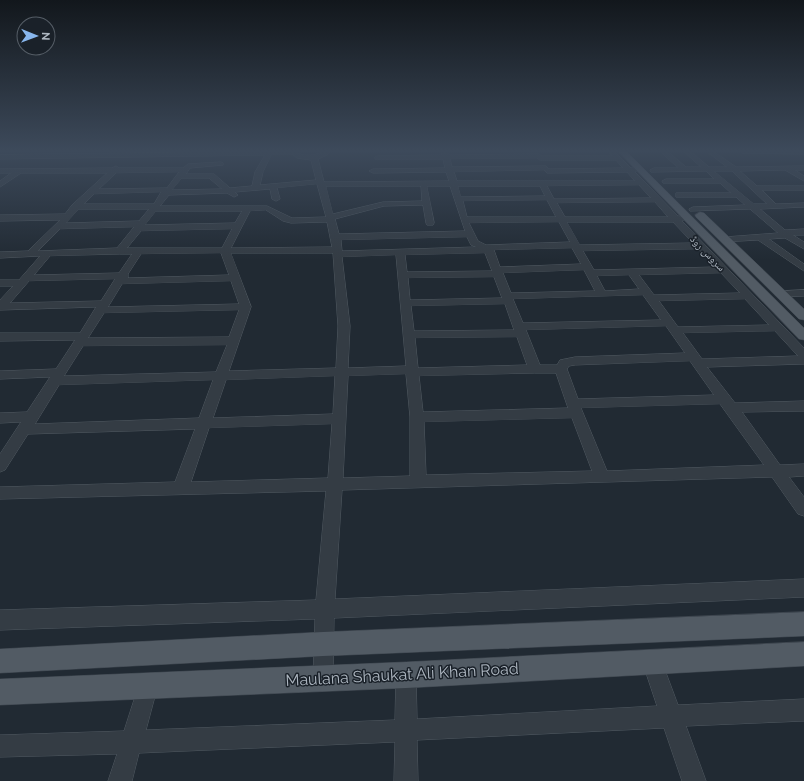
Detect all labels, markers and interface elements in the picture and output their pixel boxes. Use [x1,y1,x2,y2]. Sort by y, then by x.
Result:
north arrow [16,16,56,56]
text: N [39,32,52,40]
street label: سروس روڈ [687,233,728,274]
street label: Maulana Shaukat Ali Khan Road [285,659,519,690]

